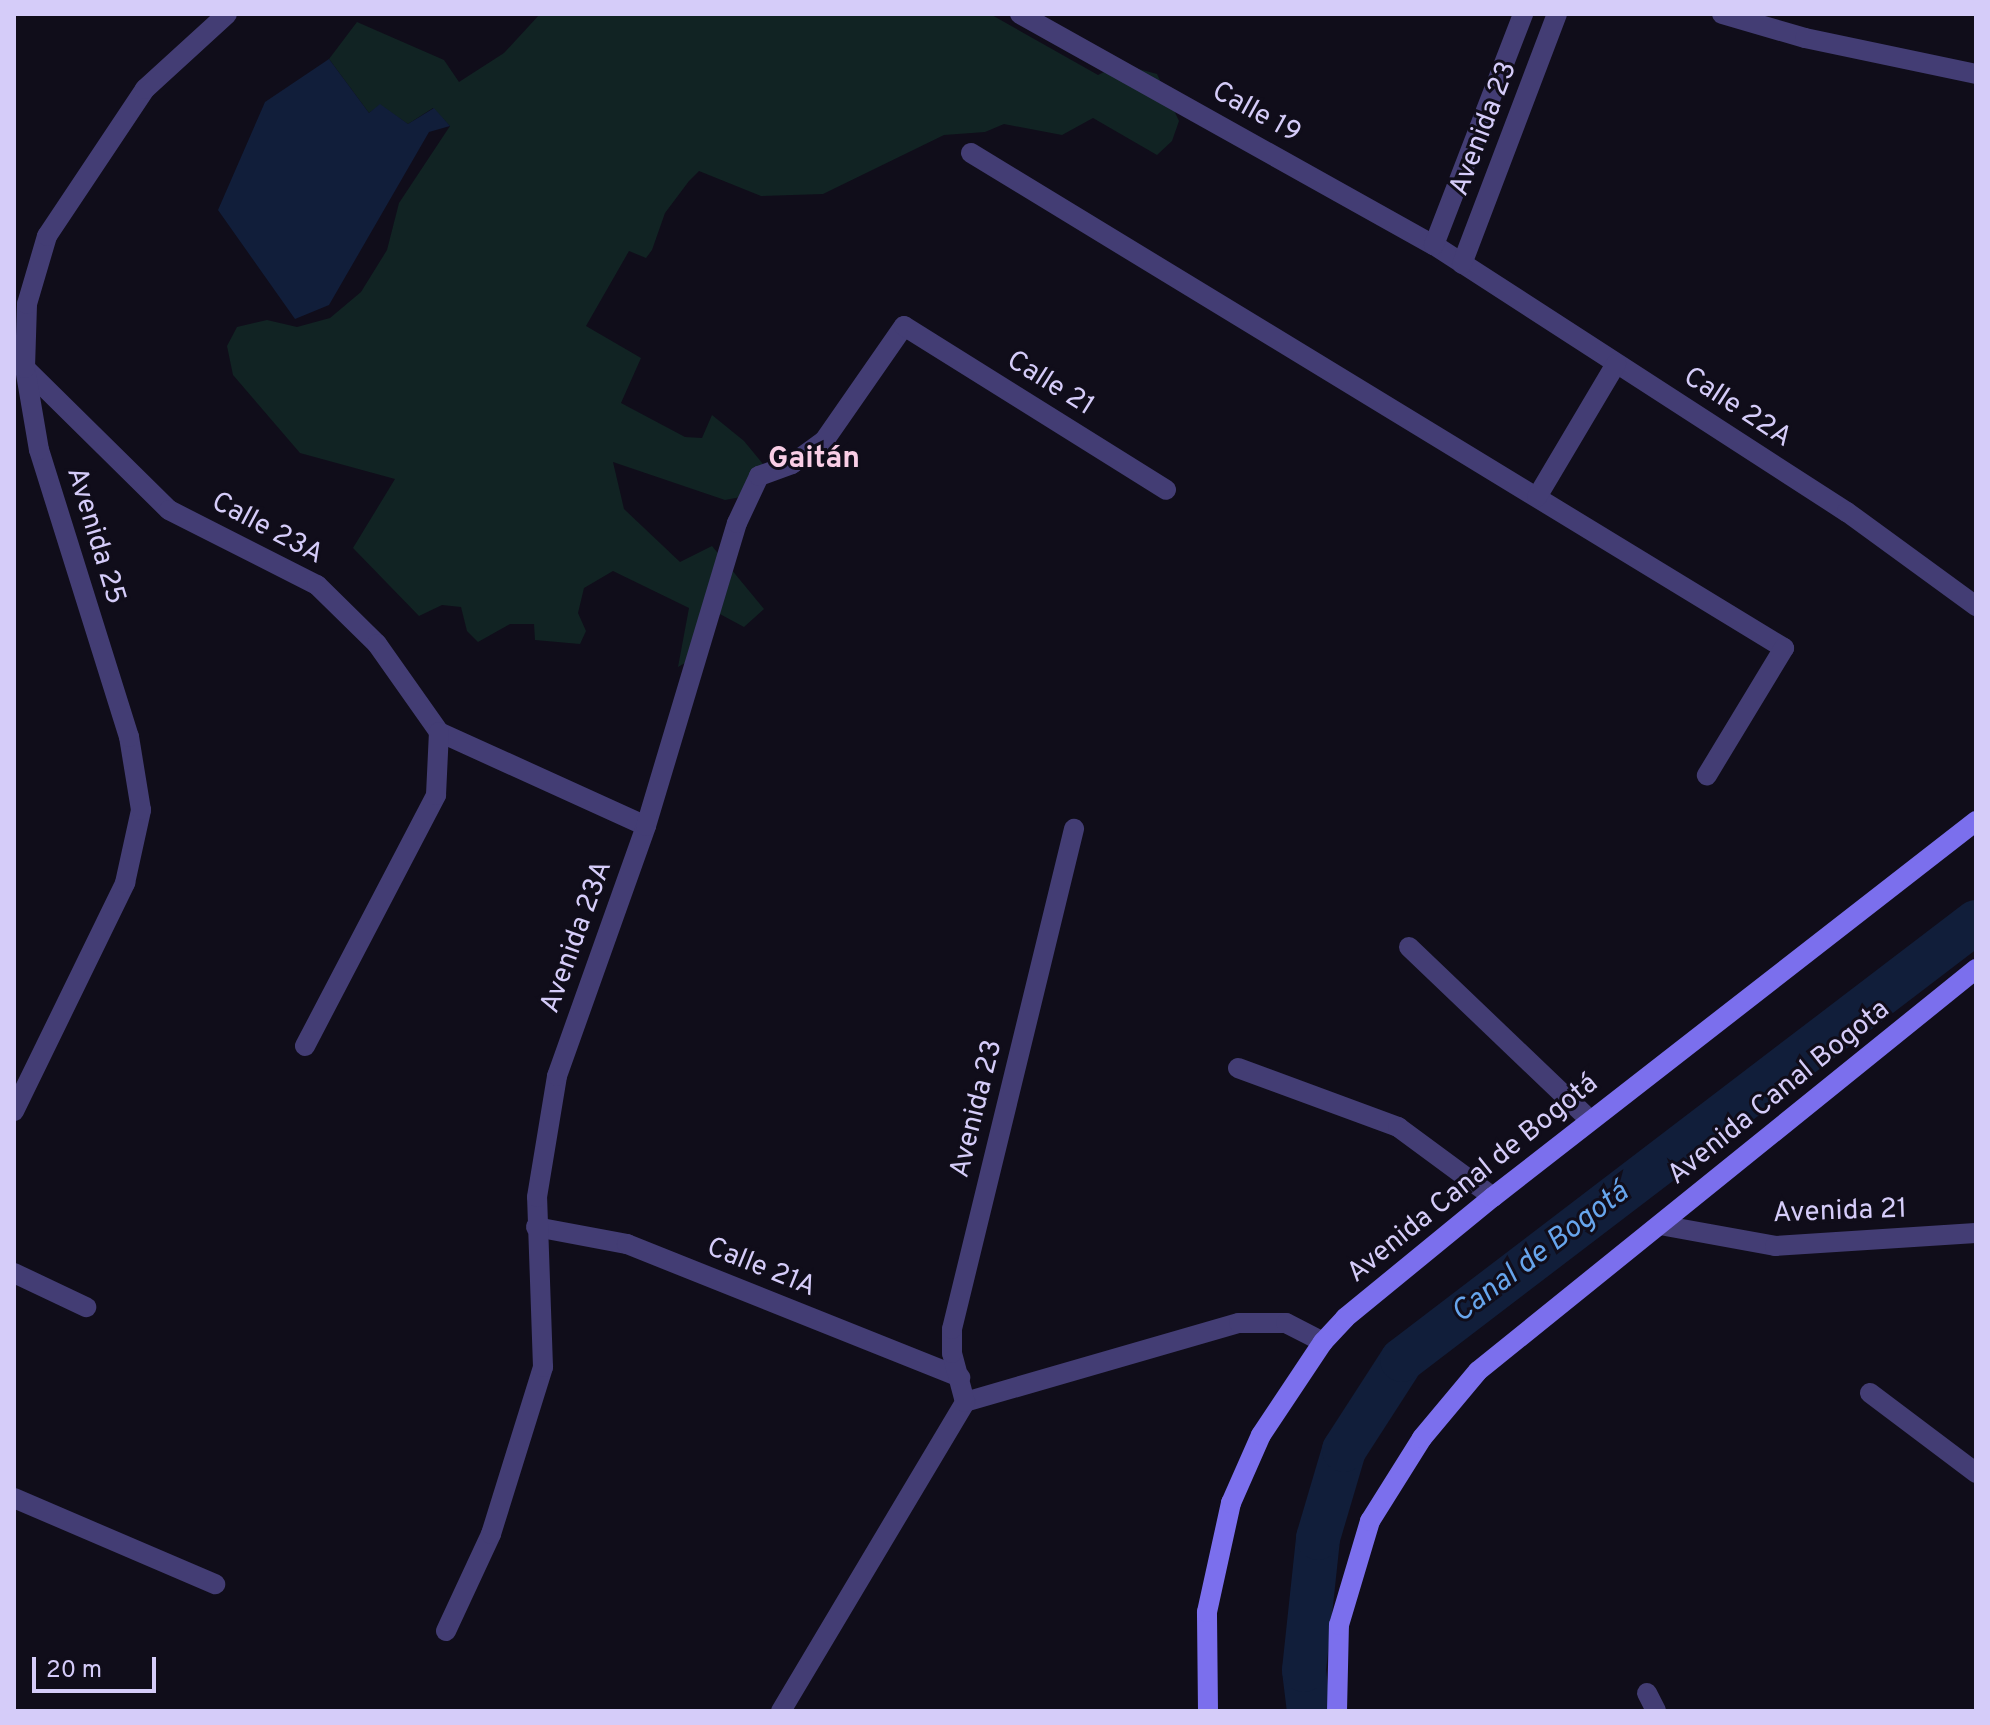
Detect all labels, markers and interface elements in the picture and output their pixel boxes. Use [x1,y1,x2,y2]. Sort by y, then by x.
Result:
street label: Avenida 23 [1443,57,1525,201]
street label: Calle 19 [1206,75,1306,151]
street label: Calle 21 [1000,344,1100,424]
street label: Calle 22A [1677,361,1797,455]
district label: Gaitán [768,442,860,478]
street label: Avenida 25 [58,463,132,609]
street label: Calle 23A [205,486,329,572]
street label: Avenida 23A [534,856,620,1018]
street label: Avenida Canal Bogota [1661,993,1897,1193]
street label: Avenida 23 [944,1036,1010,1182]
street label: Avenida Canal de Bogotá [1341,1067,1605,1291]
water label: Canal de Bogotá [1445,1176,1637,1332]
street label: Avenida 21 [1772,1193,1908,1231]
street label: Calle 21A [701,1231,821,1305]
scale bar [36,1641,160,1691]
text: 20 m [46,1656,102,1686]

